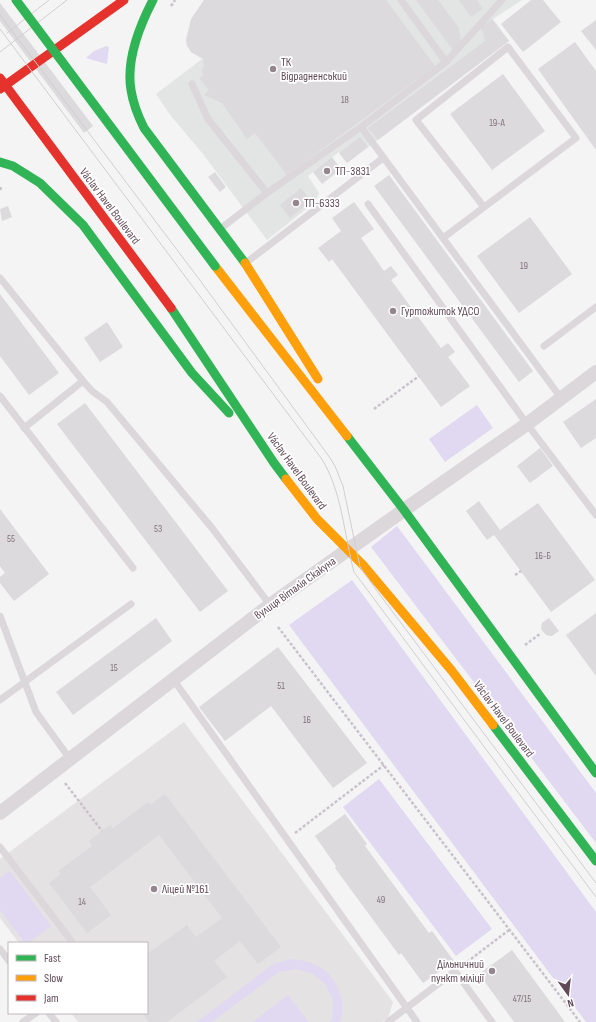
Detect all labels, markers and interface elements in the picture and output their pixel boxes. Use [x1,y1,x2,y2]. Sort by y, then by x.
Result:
place label: ТК Відрадненський [281,55,347,84]
marker: ТК Відрадненський [268,64,278,74]
house number: 18 [341,94,349,106]
house number: 19-А [489,117,506,129]
place label: ТП-3831 [335,164,371,179]
street label: Václav Havel Boulevard [76,165,143,247]
marker: ТП-3831 [322,166,332,176]
place label: ТП-6333 [304,196,340,211]
marker: ТП-6333 [291,198,301,208]
house number: 19 [520,260,528,272]
place label: Гуртожиток УДСО [401,304,480,319]
marker: Гуртожиток УДСО [388,306,398,316]
street label: Václav Havel Boulevard [264,430,330,513]
house number: 53 [154,523,162,535]
house number: 55 [7,533,15,545]
house number: 16-Б [535,550,552,562]
street label: вулиця Віталія Скакуна [252,554,339,623]
house number: 15 [110,662,118,674]
street label: Václav Havel Boulevard [470,678,537,760]
house number: 51 [277,680,285,692]
house number: 16 [303,714,311,726]
place label: Ліцей №161 [161,882,210,897]
marker: Ліцей №161 [149,884,159,894]
house number: 49 [377,894,385,906]
house number: 14 [78,896,86,908]
legend [8,942,148,1014]
text: Fast [44,951,61,966]
place label: Дільничний пункт міліції [431,957,485,986]
marker: Дільничний пункт міліції [487,966,497,976]
text: Slow [44,971,63,986]
north arrow [548,974,588,1014]
text: Jam [43,991,59,1006]
house number: 47/15 [513,993,531,1005]
text: N [566,996,575,1010]

